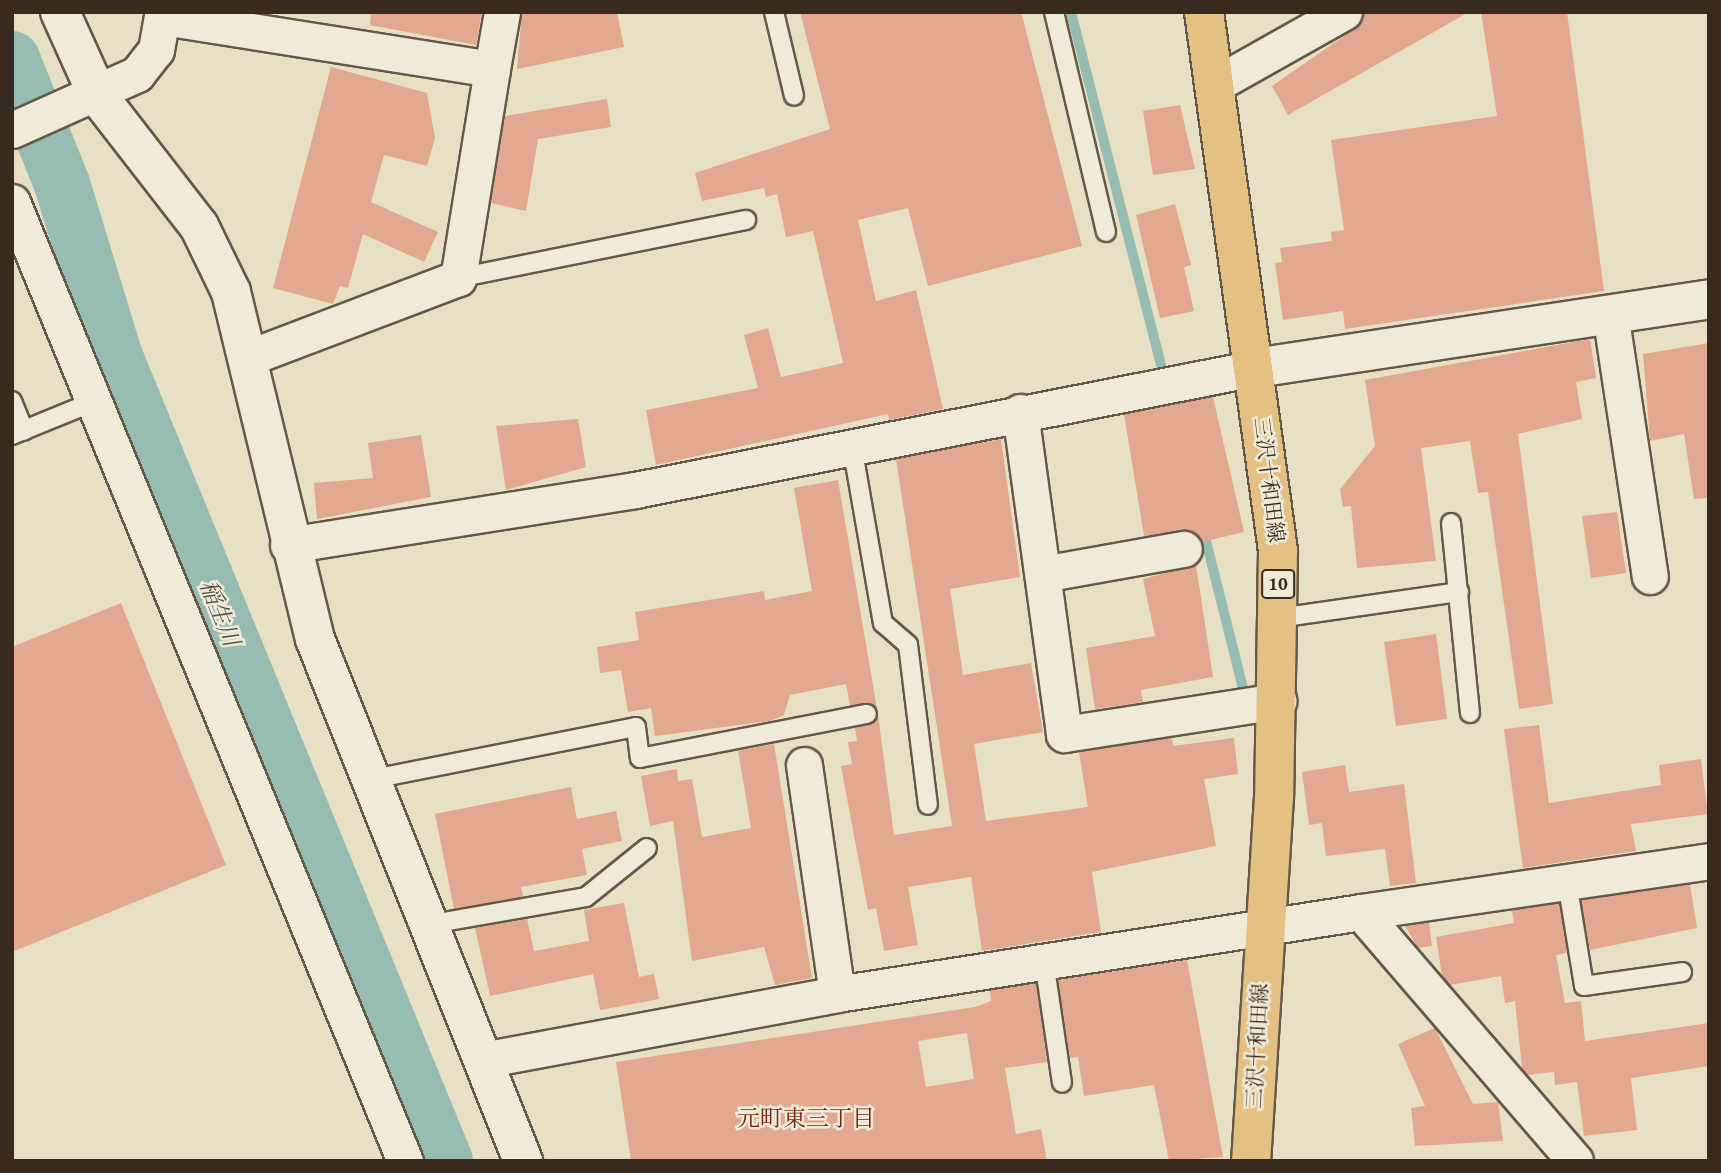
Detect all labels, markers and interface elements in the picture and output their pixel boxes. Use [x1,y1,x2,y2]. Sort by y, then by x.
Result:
street label: 三沢十和田線 [1249,416,1289,544]
road number: 10 [1260,568,1296,600]
water label: 稲生川 [194,576,246,650]
street label: 三沢十和田線 [1241,982,1273,1110]
district label: 元町東三丁目 [737,1104,875,1132]

